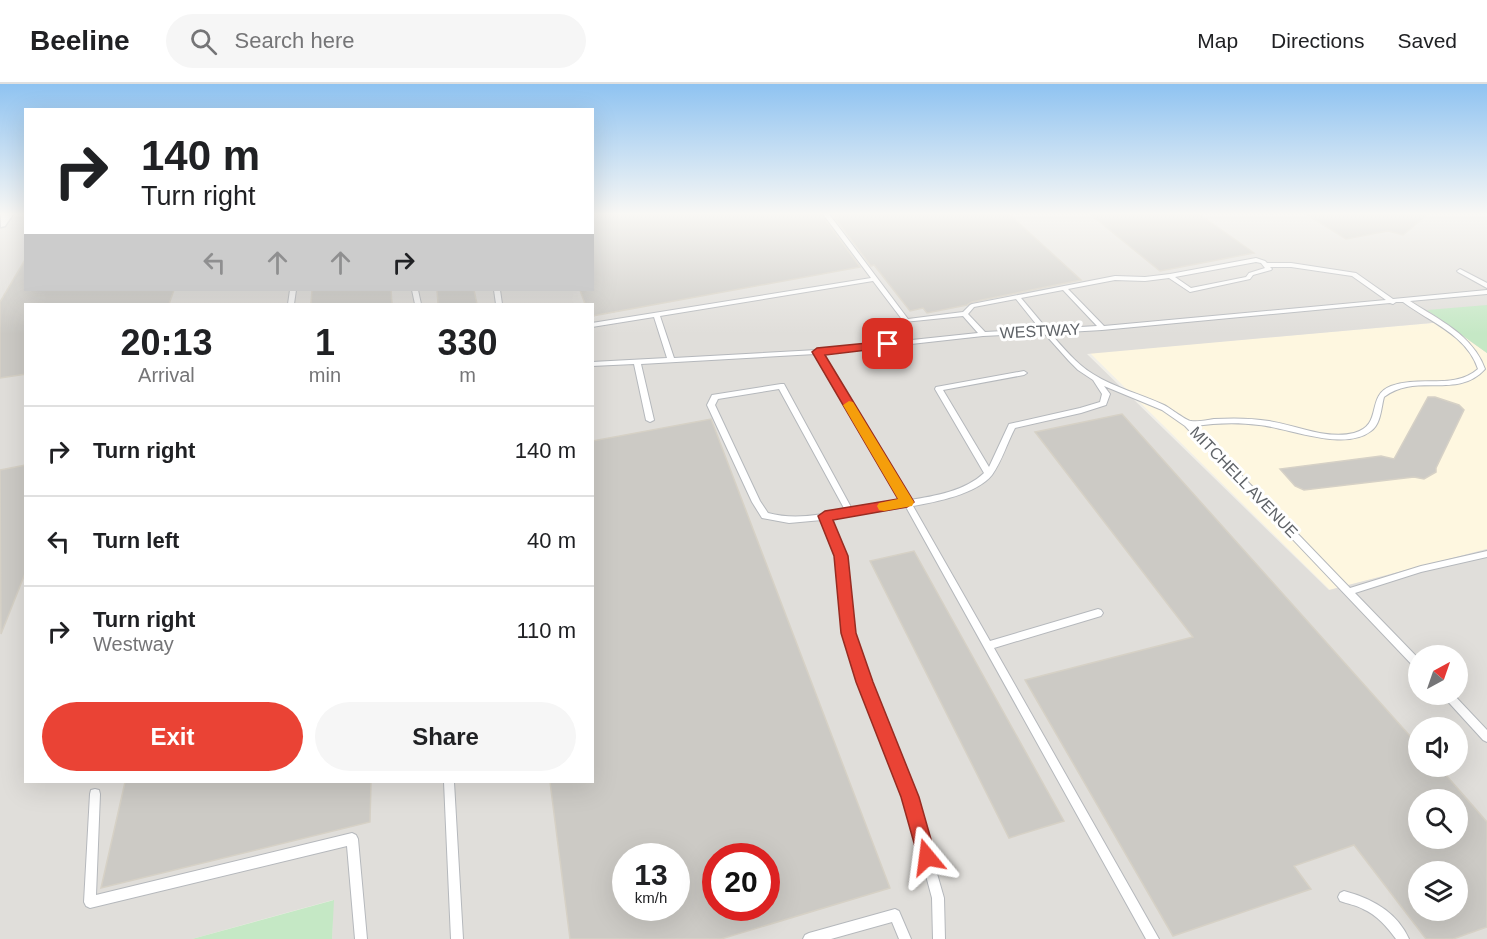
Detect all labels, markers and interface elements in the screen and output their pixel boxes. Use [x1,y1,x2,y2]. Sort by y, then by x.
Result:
search box [166,14,586,68]
text: Beeline [30,25,130,56]
icon: search [187,25,220,58]
text: Search here [235,28,354,53]
text: Map [1197,29,1238,52]
text: Directions [1271,29,1364,52]
text: Saved [1397,29,1457,52]
icon: right [42,132,120,210]
text: 140 m [141,132,260,179]
text: Turn right [141,181,256,211]
icon: left [198,246,231,279]
icon: ahead [261,246,294,279]
icon: ahead [324,246,357,279]
icon: right [387,246,420,279]
pin [862,318,913,369]
street label: WESTWAY [999,320,1081,342]
text: 20:13 [120,322,212,363]
text: 1 [315,322,335,363]
text: 330 [437,322,498,363]
icon: arrive [871,327,904,360]
text: Arrival [138,364,195,386]
text: min [309,364,341,386]
text: m [459,364,476,386]
street label: MITCHELL AVENUE [1187,423,1301,541]
icon: right [42,435,75,468]
text: Turn right [93,438,195,463]
text: 140 m [515,438,576,463]
icon: left [42,525,75,558]
text: Turn left [93,528,179,553]
text: 40 m [527,528,576,553]
text: Turn right [93,607,195,632]
icon: right [42,615,75,648]
text: 110 m [516,618,576,643]
text: Westway [93,633,174,655]
north arrow [1408,645,1468,705]
map controls [1408,645,1468,921]
button: Exit [42,702,303,771]
button: Share [315,702,576,771]
button: sound [1408,717,1468,777]
button: search [1408,789,1468,849]
position arrow [895,825,959,889]
speed limit sign: 20 [702,843,780,921]
text: 13 [634,858,668,891]
button: layers [1408,861,1468,921]
text: km/h [635,889,667,906]

